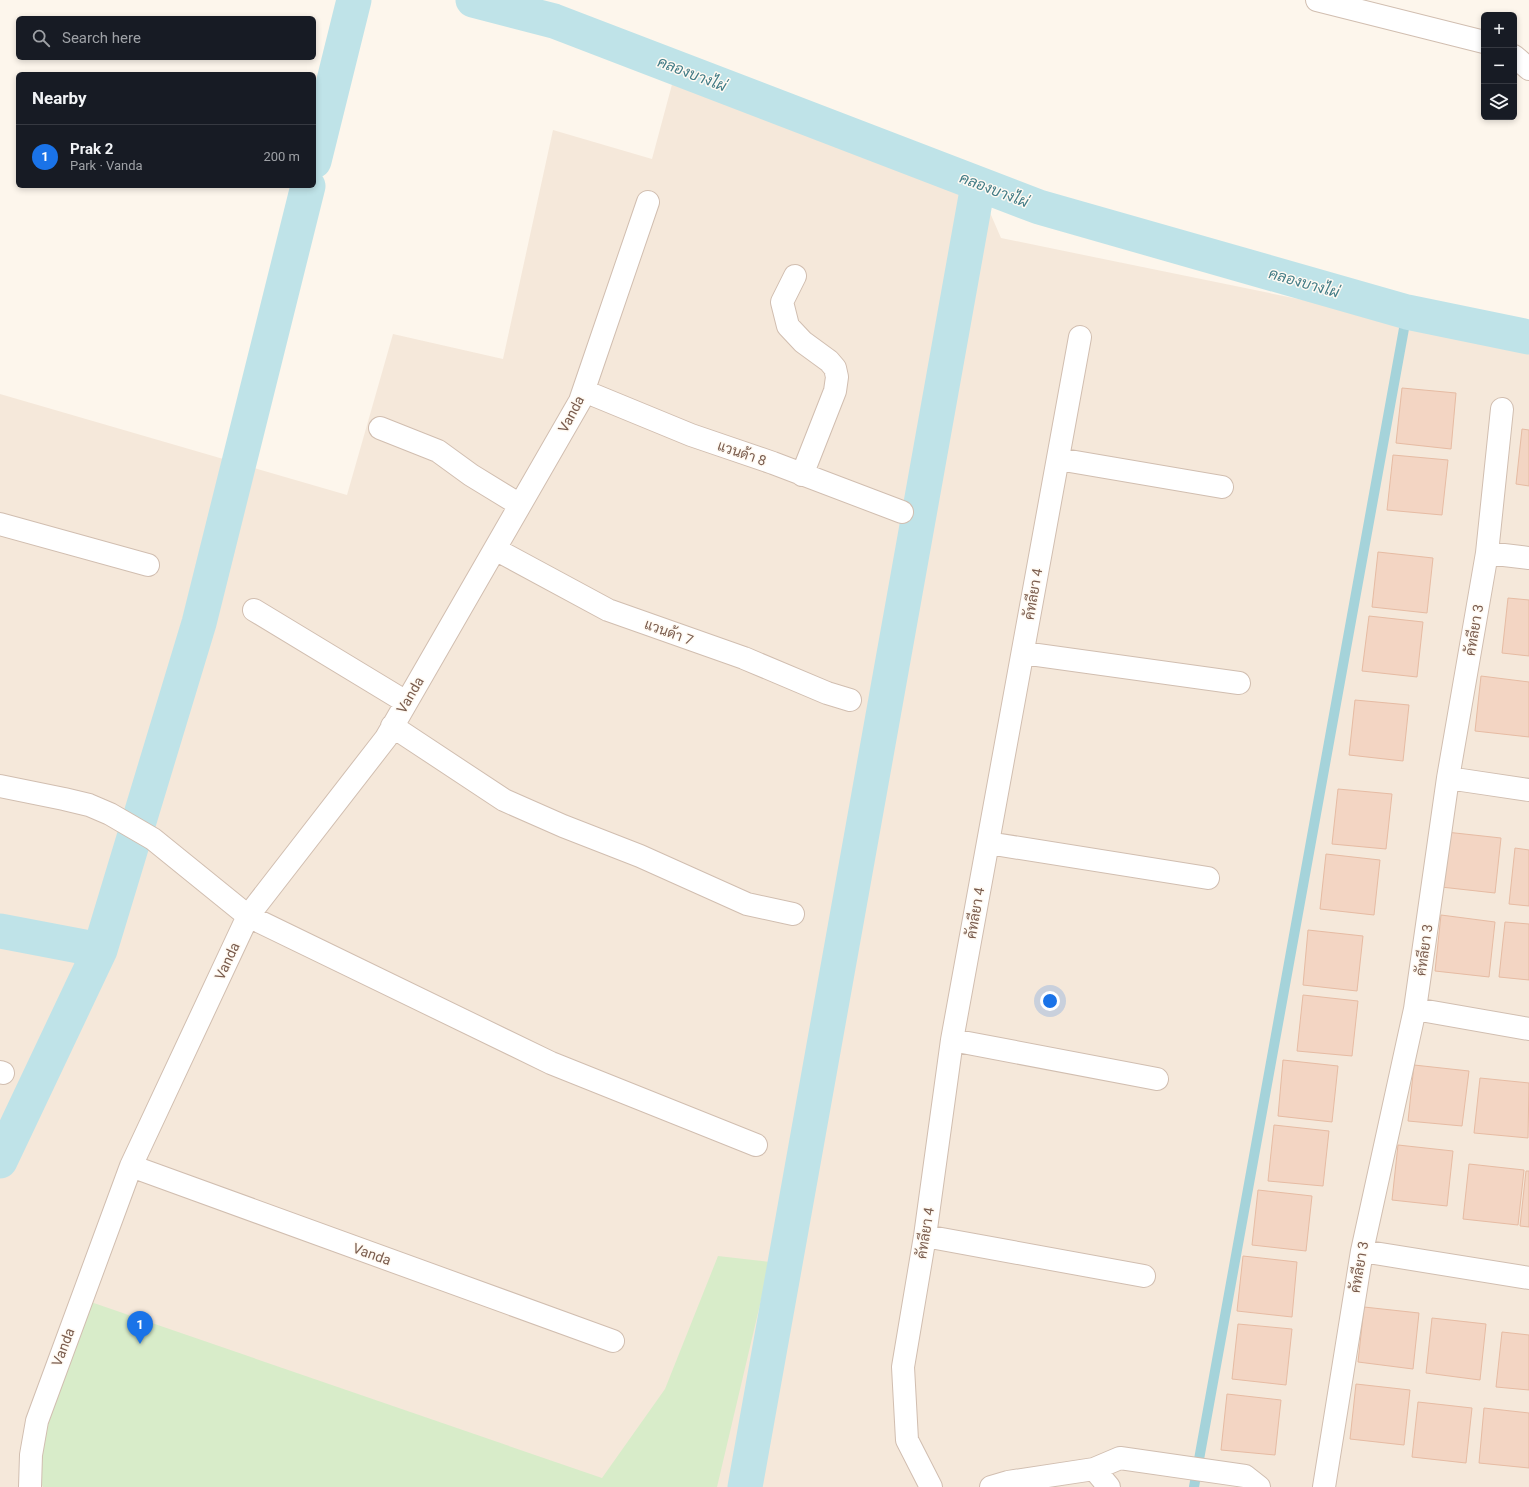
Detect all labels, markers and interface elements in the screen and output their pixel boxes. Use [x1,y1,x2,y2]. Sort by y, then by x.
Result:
map controls [1481,12,1517,120]
button: + [1481,12,1517,48]
search box [16,16,316,60]
icon: search [30,27,52,49]
text: Search here [62,29,141,47]
button: − [1481,48,1517,84]
water label: คลองบางไผ่ [655,52,730,96]
button: layers [1481,84,1517,120]
text: Nearby [32,88,87,108]
text: Prak 2 [70,140,113,158]
text: 1 [41,149,49,164]
text: 200 m [263,149,300,164]
text: Park · Vanda [70,158,143,173]
water label: คลองบางไผ่ [957,168,1032,212]
water label: คลองบางไผ่ [1267,263,1342,302]
street label: Vanda [555,393,587,435]
street label: แวนด้า 8 [715,436,769,469]
street label: คัทลียา 4 [1020,567,1045,621]
street label: คัทลียา 3 [1461,603,1486,657]
street label: แวนด้า 7 [642,615,696,648]
street label: Vanda [393,674,427,716]
street label: คัทลียา 4 [962,886,987,940]
street label: คัทลียา 3 [1411,923,1436,977]
street label: Vanda [211,940,243,982]
your location [1040,991,1060,1011]
street label: คัทลียา 4 [912,1206,937,1260]
street label: Vanda [351,1240,393,1268]
street label: คัทลียา 3 [1346,1240,1371,1294]
pin: 1 [127,1311,153,1344]
street label: Vanda [48,1326,78,1368]

